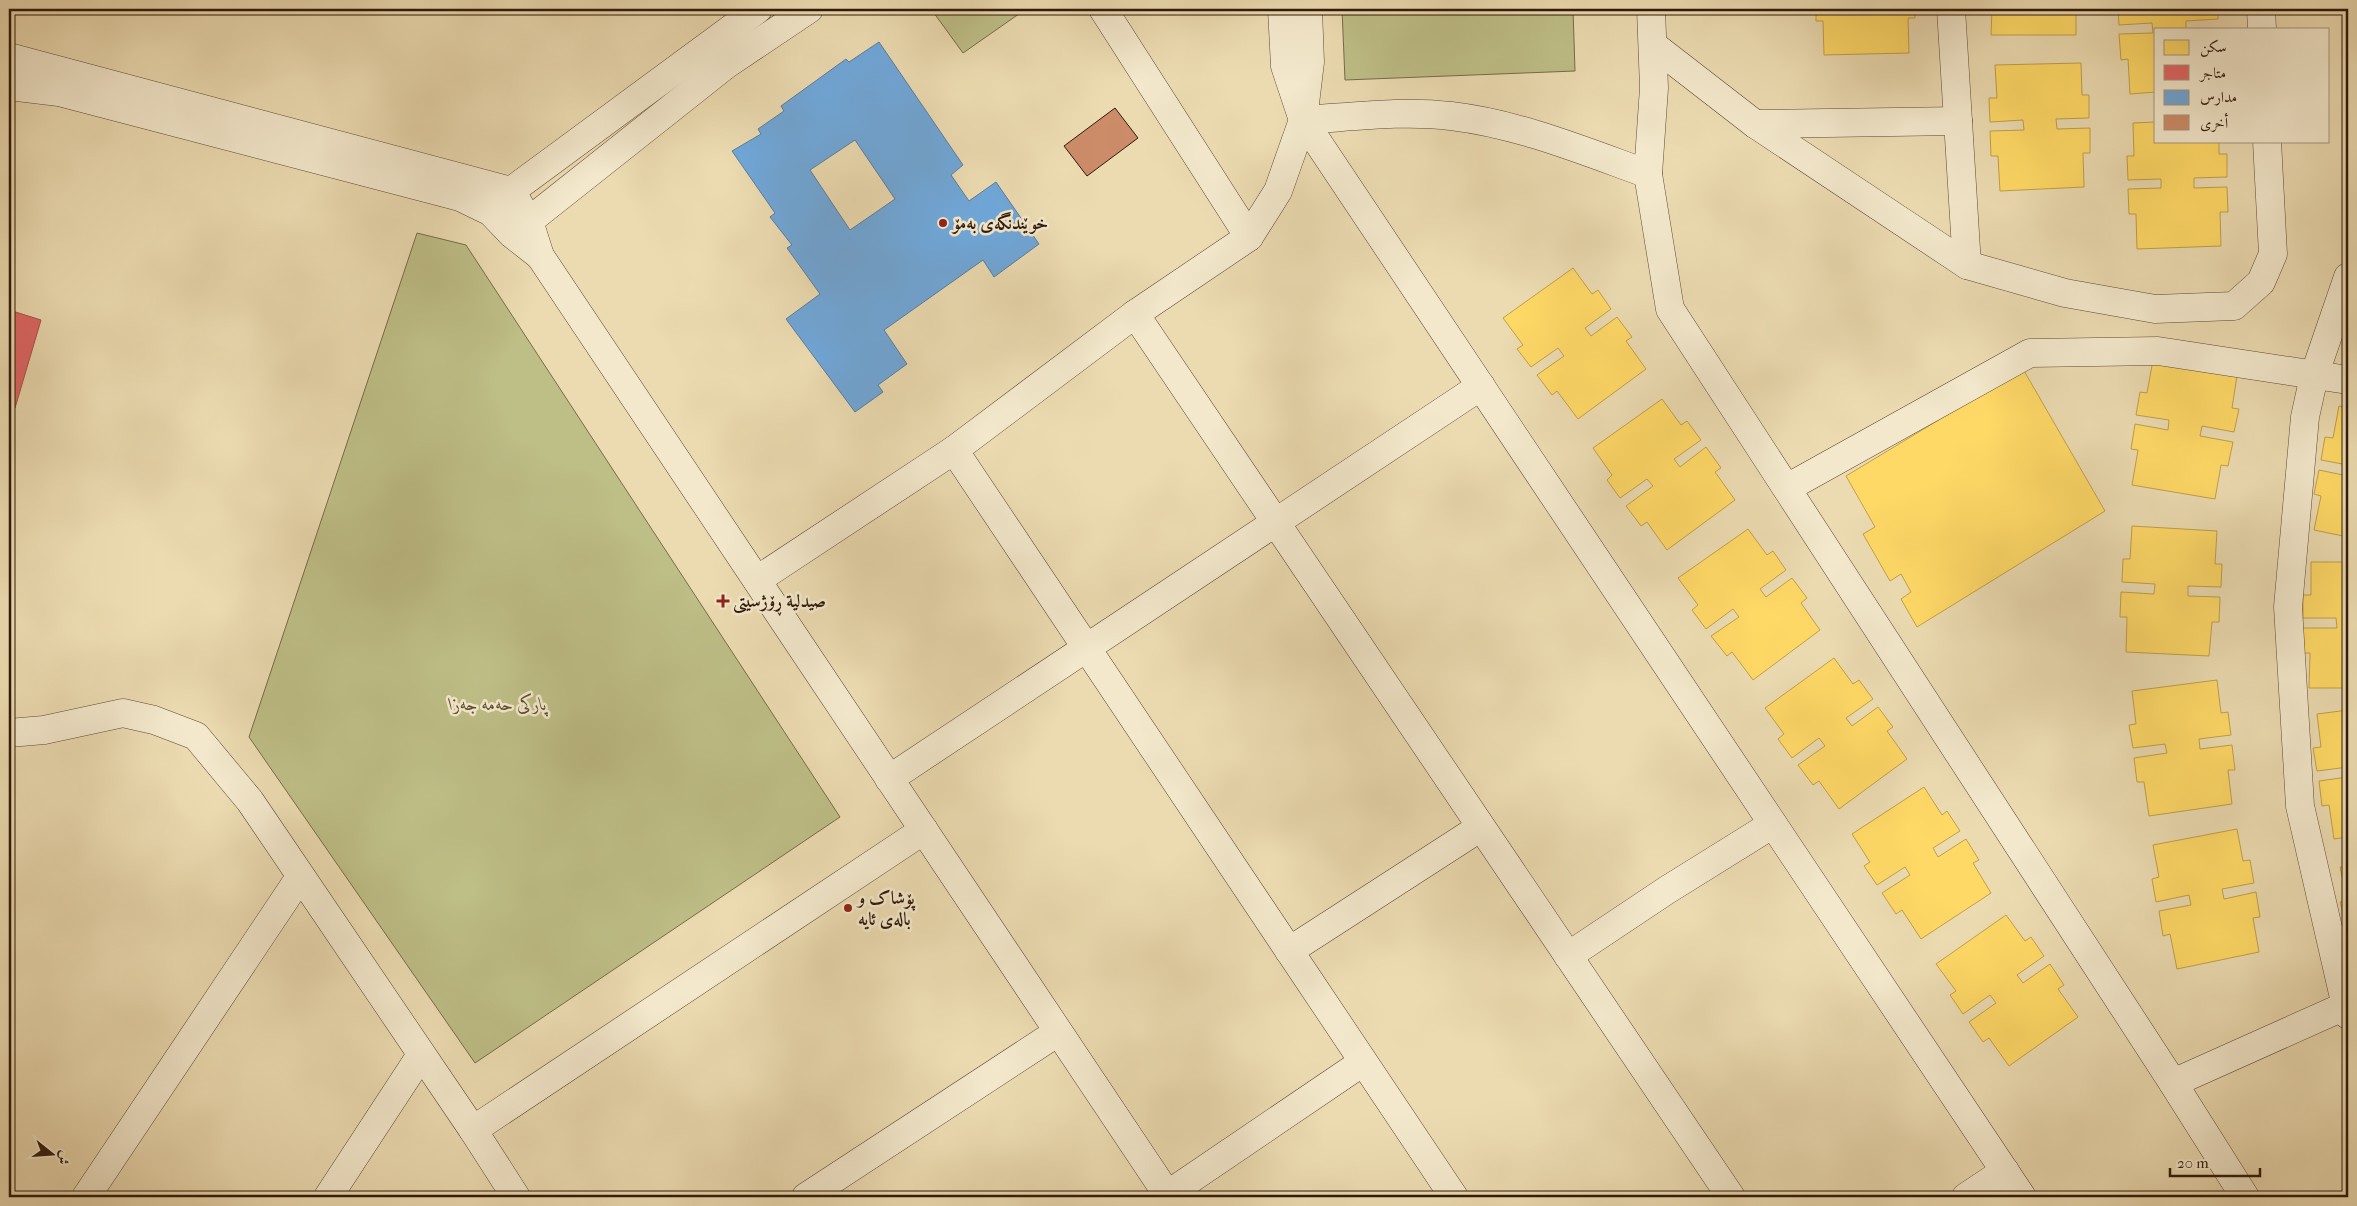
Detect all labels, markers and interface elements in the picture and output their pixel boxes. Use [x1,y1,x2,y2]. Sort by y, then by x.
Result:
legend [2154,28,2330,142]
text: سكن [2200,38,2227,57]
text: متاجر [2198,64,2226,82]
text: مدارس [2200,88,2237,106]
text: أخرى [2200,112,2229,132]
place label: خوێندنگەی بەمۆ [951,212,1048,234]
marker: خوێندنگەی بەمۆ [937,217,949,229]
place label: صيدلية ڕۆژسیتی [733,591,826,616]
marker: صيدلية ڕۆژسیتی [717,595,729,607]
park label: پارکی حەمە جەزا [448,692,549,717]
place label: پۆشاک و بالەی ئایە [856,888,916,930]
marker: پۆشاک و بالەی ئایە [842,902,854,914]
north arrow [28,1128,78,1178]
scale bar [2170,1146,2260,1178]
text: ش [54,1149,74,1167]
text: 20 m [2177,1154,2209,1172]

